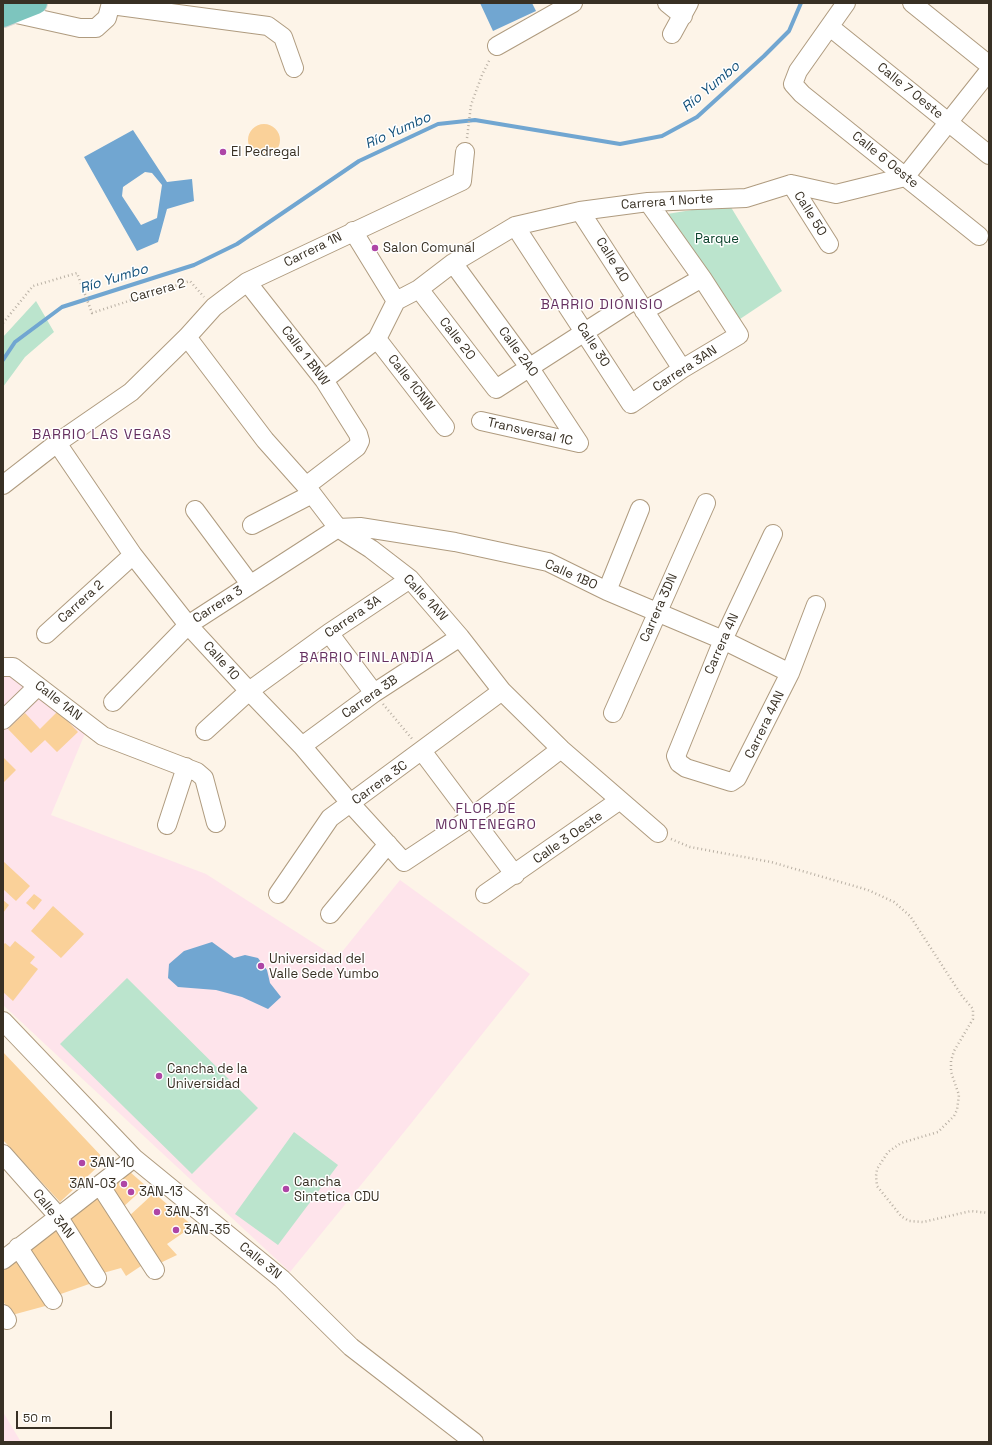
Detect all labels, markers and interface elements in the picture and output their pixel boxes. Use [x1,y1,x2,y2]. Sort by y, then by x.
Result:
water label: Río Yumbo [679,58,743,116]
street label: Calle 7 Oeste [874,60,946,122]
water label: Río Yumbo [362,109,434,153]
street label: Calle 6 Oeste [849,128,921,192]
place label: El Pedregal [231,144,300,160]
marker: El Pedregal [218,147,228,157]
street label: Calle 5O [790,189,830,239]
street label: Carrera 1 Norte [620,191,714,213]
street label: Carrera 1N [281,229,345,271]
park label: Parque [695,231,739,247]
street label: Calle 4O [592,235,632,285]
place label: Salon Comunal [383,240,475,256]
marker: Salon Comunal [370,243,380,253]
water label: Río Yumbo [78,261,150,297]
street label: Carrera 2 [129,276,187,306]
district label: BARRIO DIONISIO [540,297,664,313]
street label: Calle 2O [436,315,478,363]
street label: Calle 3O [573,320,613,370]
street label: Calle 1 BNW [278,323,332,389]
street label: Calle 2AO [495,324,541,380]
street label: Carrera 3AN [650,343,720,395]
street label: Calle 1CNW [384,352,438,414]
street label: Transversal 1C [486,415,574,449]
district label: BARRIO LAS VEGAS [32,427,172,443]
street label: Calle 1BO [542,556,600,594]
street label: Carrera 3DN [637,571,681,645]
street label: Calle 1AW [400,572,450,624]
street label: Carrera 2 [55,577,107,627]
street label: Carrera 3 [190,583,246,627]
street label: Carrera 3A [322,592,384,642]
street label: Carrera 4N [702,611,742,677]
street label: Calle 10 [199,638,243,684]
district label: BARRIO FINLANDIA [299,650,435,666]
street label: Carrera 3B [339,672,401,722]
street label: Calle 1AN [31,678,85,724]
street label: Carrera 4AN [742,689,788,761]
street label: Carrera 3C [349,758,411,808]
district label: FLOR DE MONTENEGRO [435,801,537,834]
street label: Calle 3 Oeste [530,808,606,868]
place label: Universidad del Valle Sede Yumbo [269,951,379,982]
marker: Universidad del Valle Sede Yumbo [256,961,266,971]
place label: Cancha de la Universidad [167,1061,247,1092]
marker: Cancha de la Universidad [154,1071,164,1081]
place label: 3AN-10 [90,1155,134,1171]
marker: 3AN-10 [77,1158,87,1168]
place label: Cancha Sintetica CDU [294,1174,380,1205]
place label: 3AN-03 [69,1176,116,1192]
marker: 3AN-03 [119,1179,129,1189]
place label: 3AN-13 [139,1184,183,1200]
marker: Cancha Sintetica CDU [281,1184,291,1194]
street label: Calle 3AN [29,1186,77,1242]
marker: 3AN-13 [126,1187,136,1197]
place label: 3AN-31 [165,1204,209,1220]
marker: 3AN-31 [152,1207,162,1217]
place label: 3AN-35 [184,1222,230,1238]
marker: 3AN-35 [171,1225,181,1235]
street label: Calle 3N [236,1239,284,1283]
scale bar [18,1403,114,1429]
text: 50 m [23,1410,51,1426]

